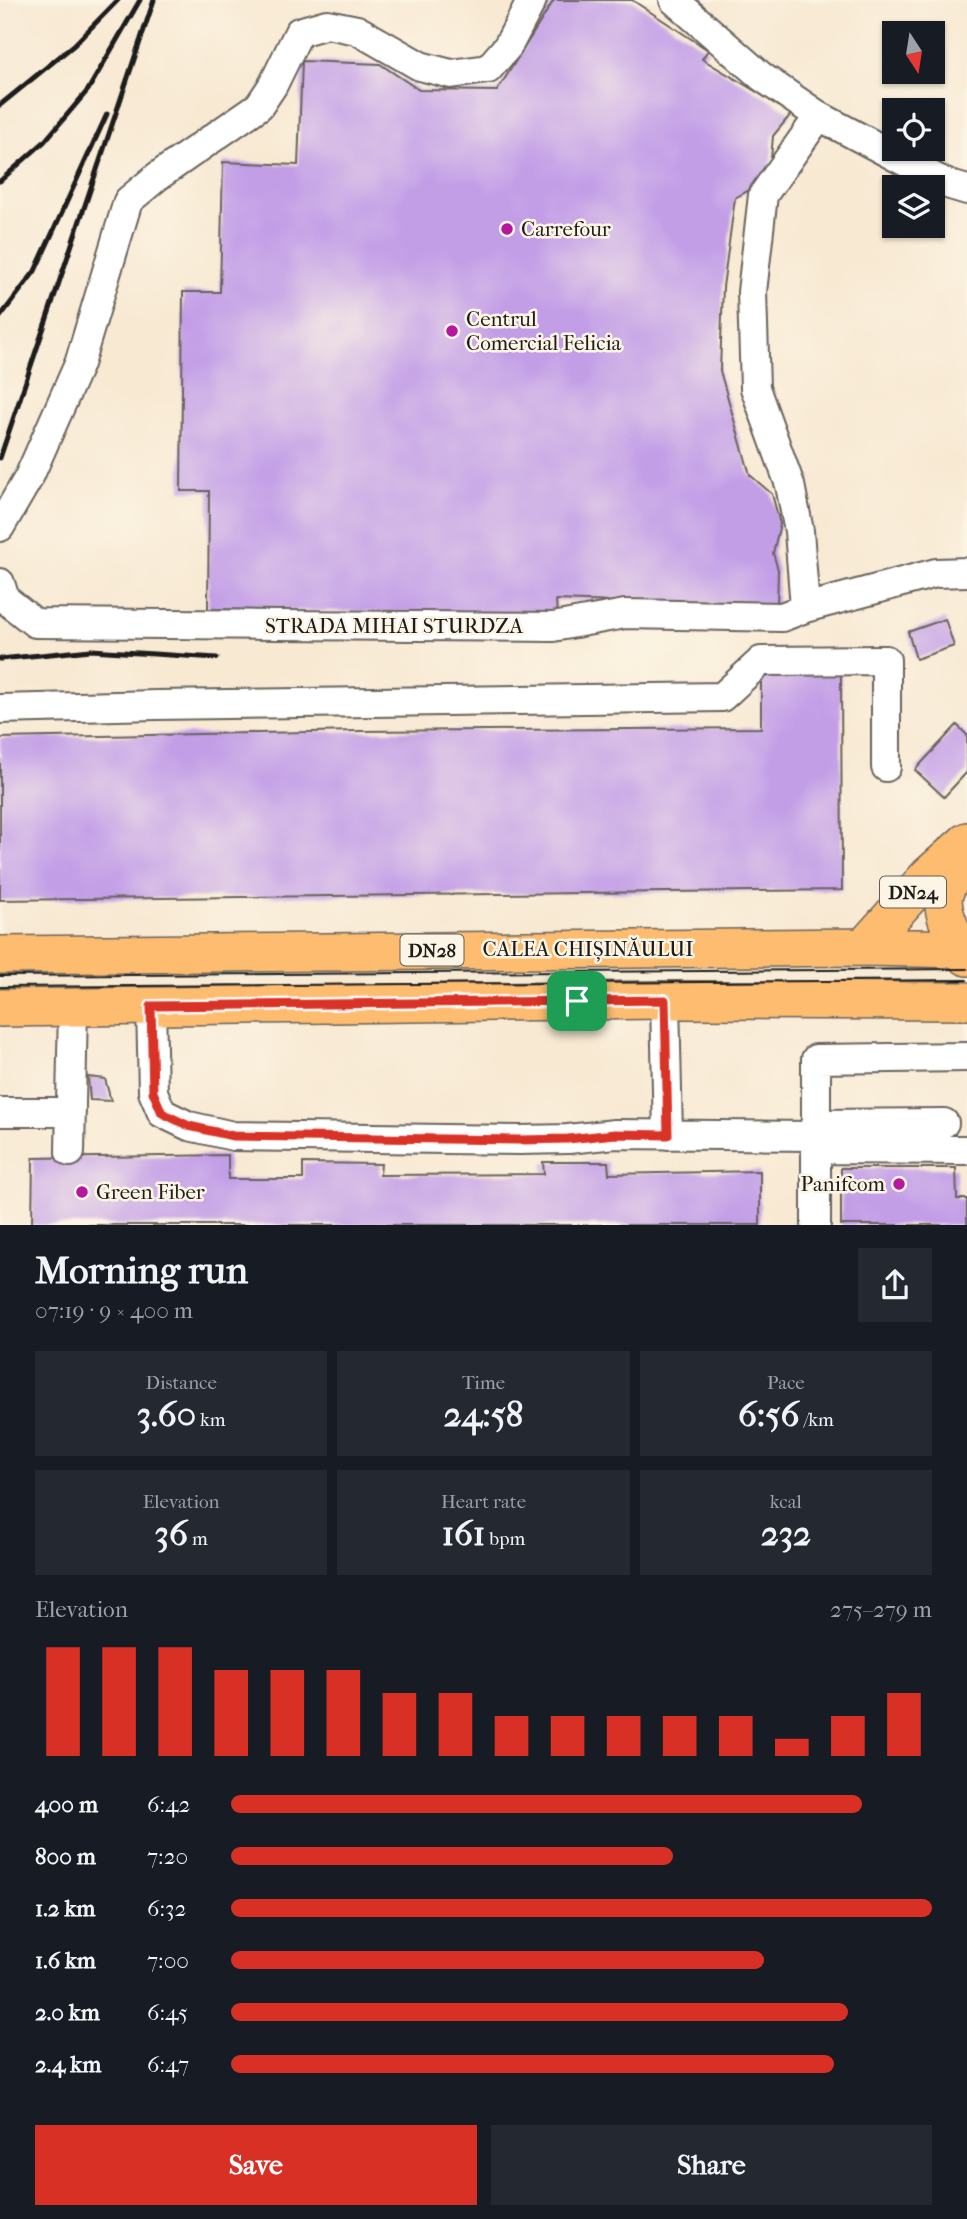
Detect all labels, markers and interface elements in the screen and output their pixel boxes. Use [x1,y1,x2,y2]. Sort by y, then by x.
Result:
north arrow [882,21,945,84]
map controls [882,21,945,238]
button: locate [882,98,945,161]
button: layers [882,175,945,238]
place label: Carrefour [521,217,611,241]
marker: Carrefour [499,221,515,237]
place label: Centrul Comercial Felicia [466,307,622,355]
marker: Centrul Comercial Felicia [444,323,460,339]
street label: STRADA MIHAI STURDZA [265,614,523,638]
road number: DN24 [880,876,946,908]
road number: DN28 [400,934,464,966]
street label: CALEA CHIȘINĂULUI [482,937,694,962]
pin [547,971,607,1031]
icon: arrive [558,982,596,1020]
place label: Panifcom [800,1172,886,1196]
marker: Panifcom [891,1176,907,1192]
place label: Green Fiber [96,1180,205,1204]
marker: Green Fiber [74,1184,90,1200]
text: Morning run [35,1248,248,1293]
button: share [858,1248,932,1322]
text: 07:19 · 9 × 400 m [35,1297,193,1324]
text: Distance [145,1372,217,1394]
text: Time [462,1372,505,1394]
text: Pace [767,1372,805,1394]
text: 3.60 [137,1394,196,1435]
text: 24:58 [444,1394,523,1435]
text: 6:56 [738,1394,799,1435]
text: km [196,1409,226,1431]
text: /km [799,1409,834,1431]
text: Elevation [143,1491,220,1513]
text: Heart rate [441,1491,526,1513]
text: kcal [770,1491,802,1513]
text: 36 [155,1513,188,1554]
text: 161 [442,1513,485,1554]
text: 232 [761,1513,811,1554]
text: m [188,1528,208,1550]
text: bpm [485,1528,525,1550]
text: Elevation [35,1596,128,1623]
text: 275–279 m [830,1596,932,1623]
text: 400 m [35,1791,98,1818]
text: 6:42 [147,1791,190,1818]
text: 800 m [35,1843,96,1870]
text: 7:20 [147,1843,188,1870]
text: 1.2 km [35,1895,95,1922]
text: 6:32 [147,1895,186,1922]
text: 1.6 km [35,1947,96,1974]
text: 7:00 [147,1947,189,1974]
text: 2.0 km [35,1999,100,2026]
text: 6:45 [147,1999,188,2026]
text: 2.4 km [35,2051,101,2078]
text: 6:47 [147,2051,189,2078]
button: Save [35,2125,477,2205]
button: Share [491,2125,932,2205]

